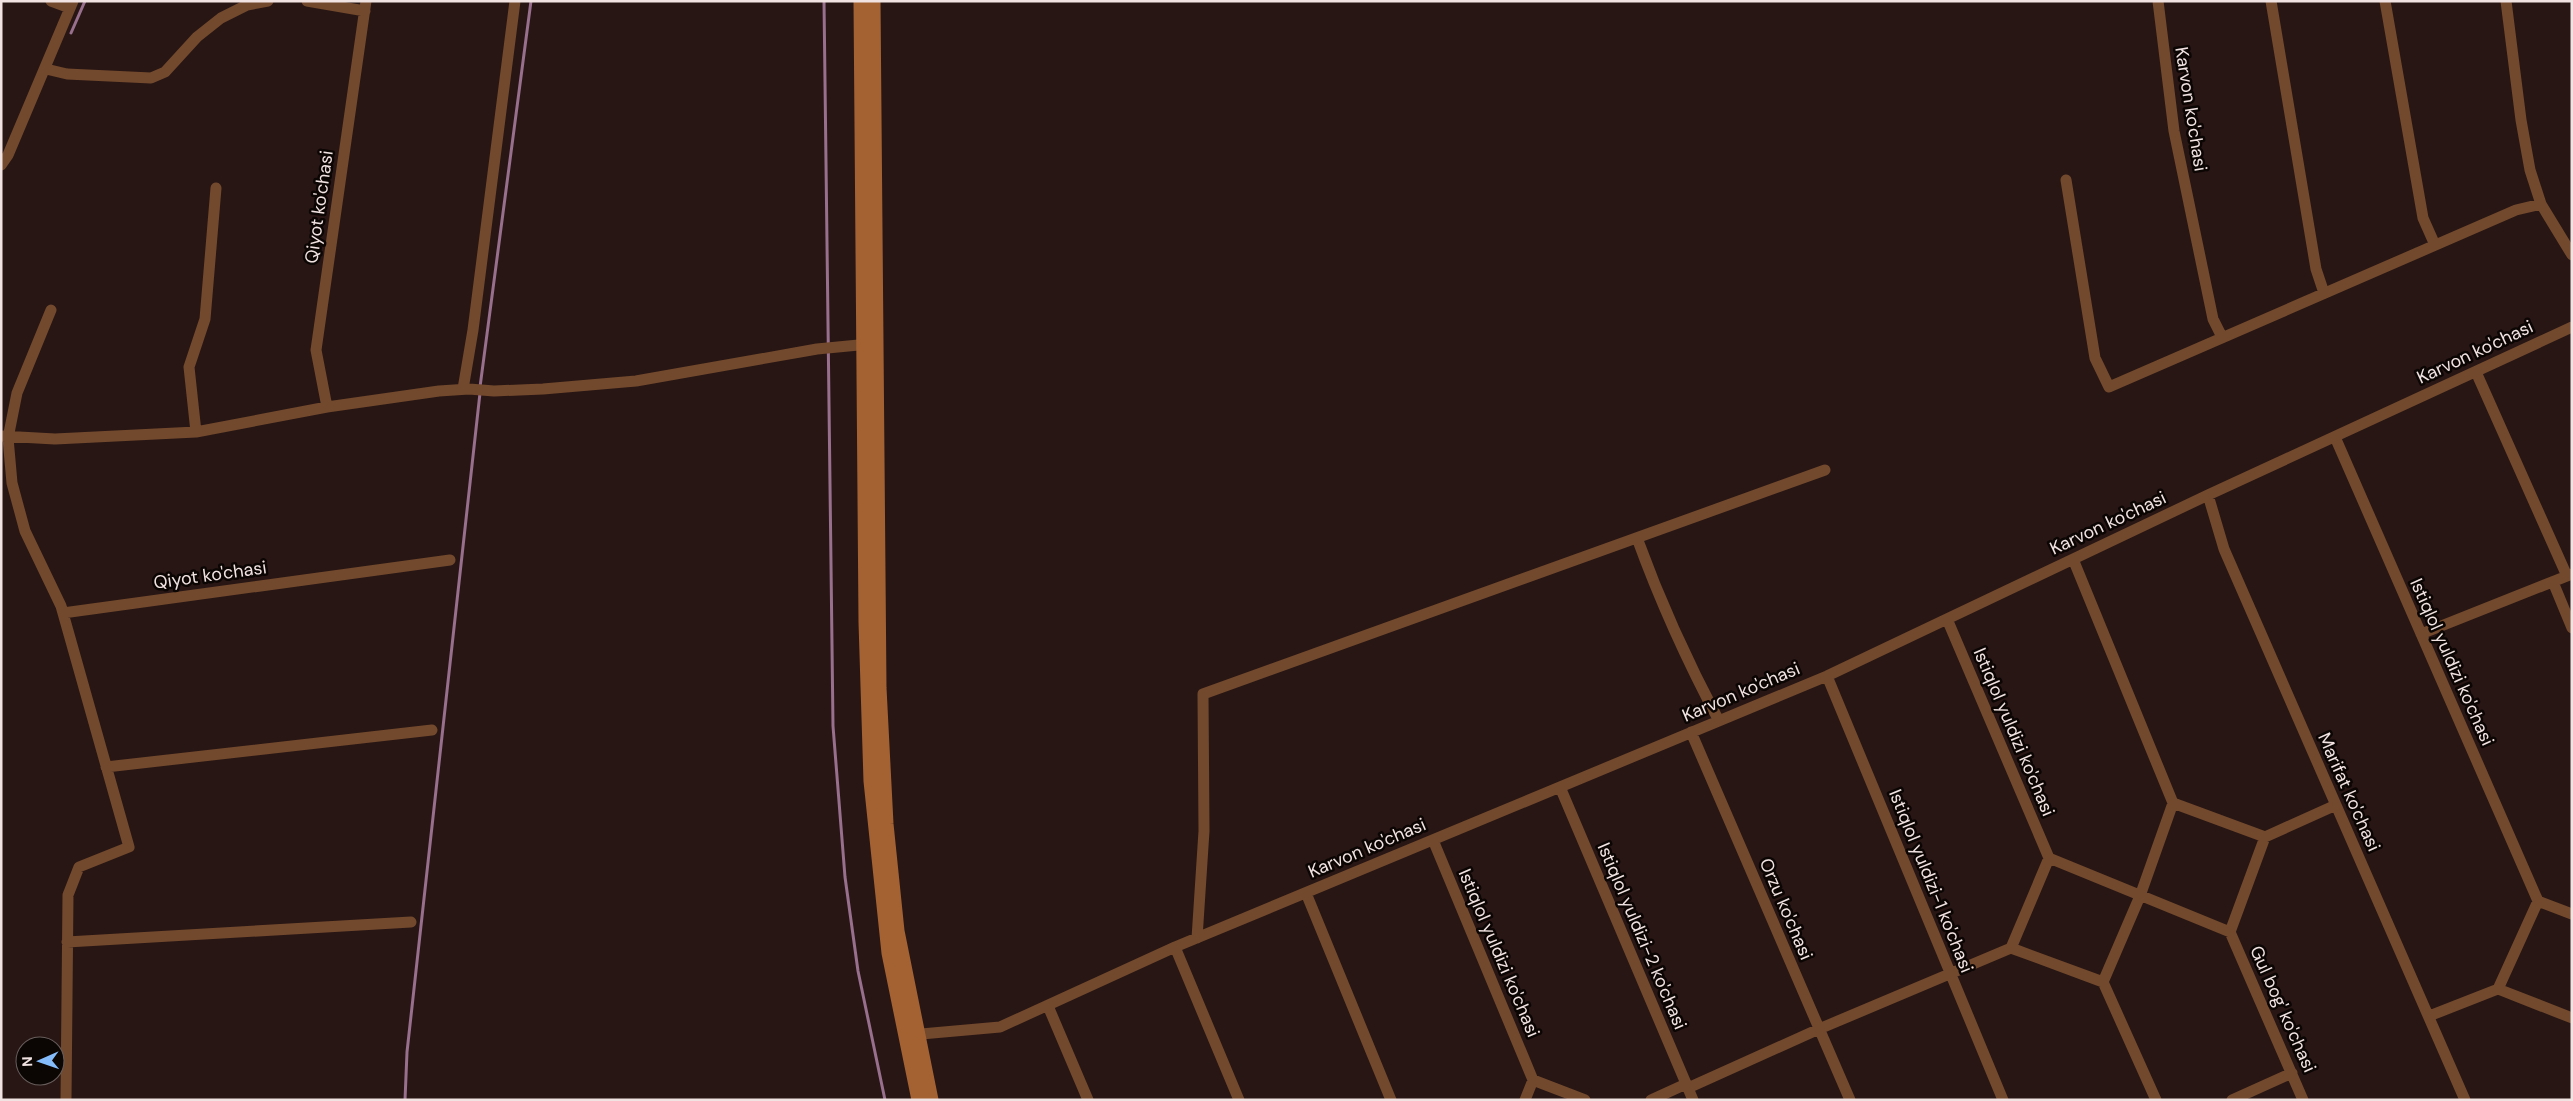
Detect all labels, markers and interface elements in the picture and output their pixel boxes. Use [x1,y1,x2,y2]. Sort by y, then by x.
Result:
street label: Karvon ko'chasi [2169,45,2213,173]
street label: Qiyot ko'chasi [299,149,339,265]
street label: Karvon ko'chasi [2413,315,2537,389]
street label: Karvon ko'chasi [2046,486,2170,560]
street label: Qiyot ko'chasi [152,555,268,595]
street label: Istiqlol yuldizi ko'chasi [2404,575,2500,749]
street label: Istiqlol yuldizi ko'chasi [1968,644,2060,820]
street label: Karvon ko'chasi [1678,656,1804,728]
street label: Marifat ko'chasi [2312,729,2386,855]
street label: Istiqlol yuldizi-1 ko'chasi [1883,786,1979,976]
street label: Karvon ko'chasi [1304,812,1430,884]
street label: Istiqlol yuldizi-2 ko'chasi [1592,839,1692,1033]
street label: Orzu ko'chasi [1754,855,1818,963]
street label: Istiqlol yuldizi ko'chasi [1453,865,1545,1041]
street label: Gul bog' ko'chasi [2244,942,2322,1076]
north arrow [15,1036,65,1086]
text: N [18,1056,36,1067]

